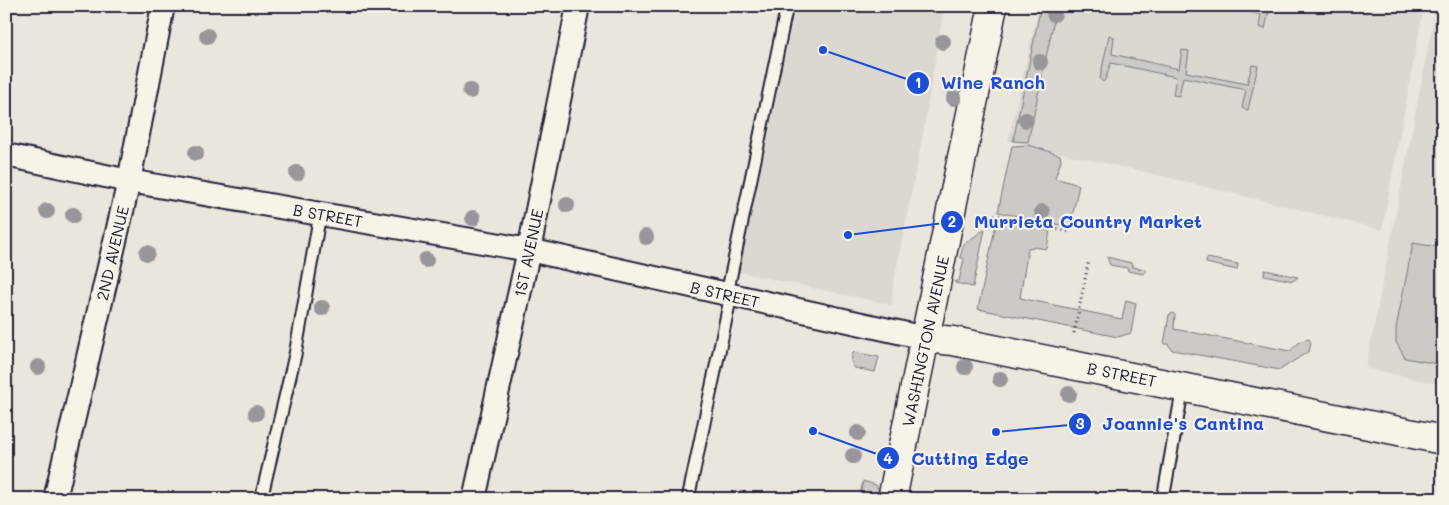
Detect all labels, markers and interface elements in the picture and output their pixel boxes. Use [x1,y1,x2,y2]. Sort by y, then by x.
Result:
callout: Wine Ranch [906,67,1055,100]
text: Wine Ranch [941,70,1045,94]
text: 1 [915,72,921,92]
street label: B STREET [291,199,365,231]
street label: 2ND AVENUE [91,204,133,302]
callout: Murrieta Country Market [940,206,1212,239]
street label: 1ST AVENUE [508,207,548,299]
text: Murrieta Country Market [974,209,1202,233]
text: 2 [948,211,956,231]
street label: WASHINGTON AVENUE [897,253,953,429]
street label: B STREET [688,276,762,312]
street label: B STREET [1085,357,1159,391]
callout: Joannie's Cantina [1067,407,1274,440]
text: Joannie's Cantina [1102,411,1264,435]
text: 3 [1075,413,1085,433]
callout: Cutting Edge [876,442,1038,475]
text: Cutting Edge [911,446,1029,470]
text: 4 [883,448,893,468]

